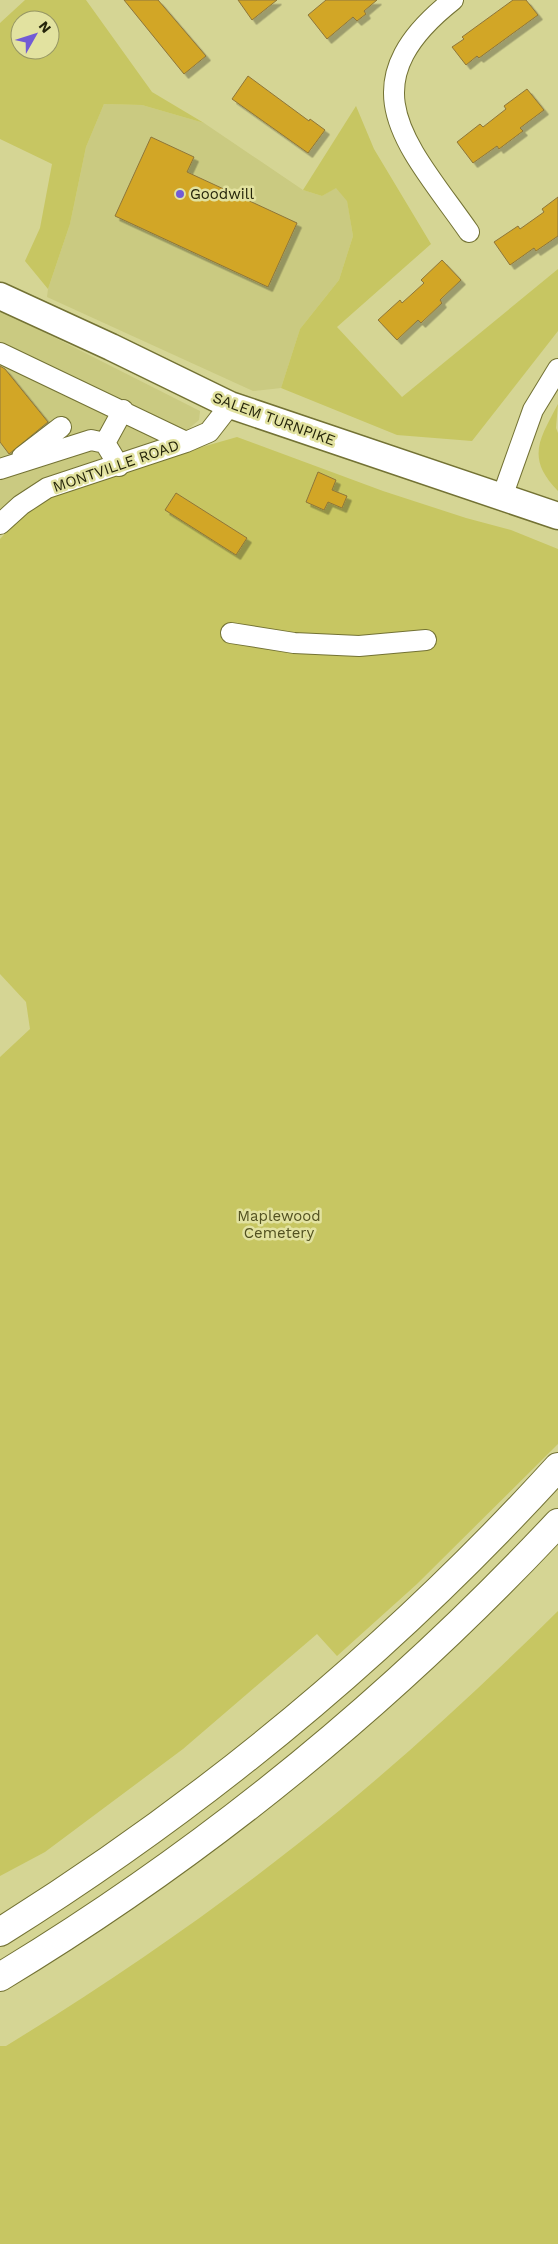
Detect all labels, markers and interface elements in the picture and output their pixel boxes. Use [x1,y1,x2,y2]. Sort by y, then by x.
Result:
north arrow [10,10,60,60]
text: N [36,18,55,36]
place label: Goodwill [190,185,254,203]
marker: Goodwill [174,188,186,200]
street label: SALEM TURNPIKE [210,388,338,450]
street label: MONTVILLE ROAD [50,436,182,496]
park label: Maplewood Cemetery [237,1207,321,1242]

